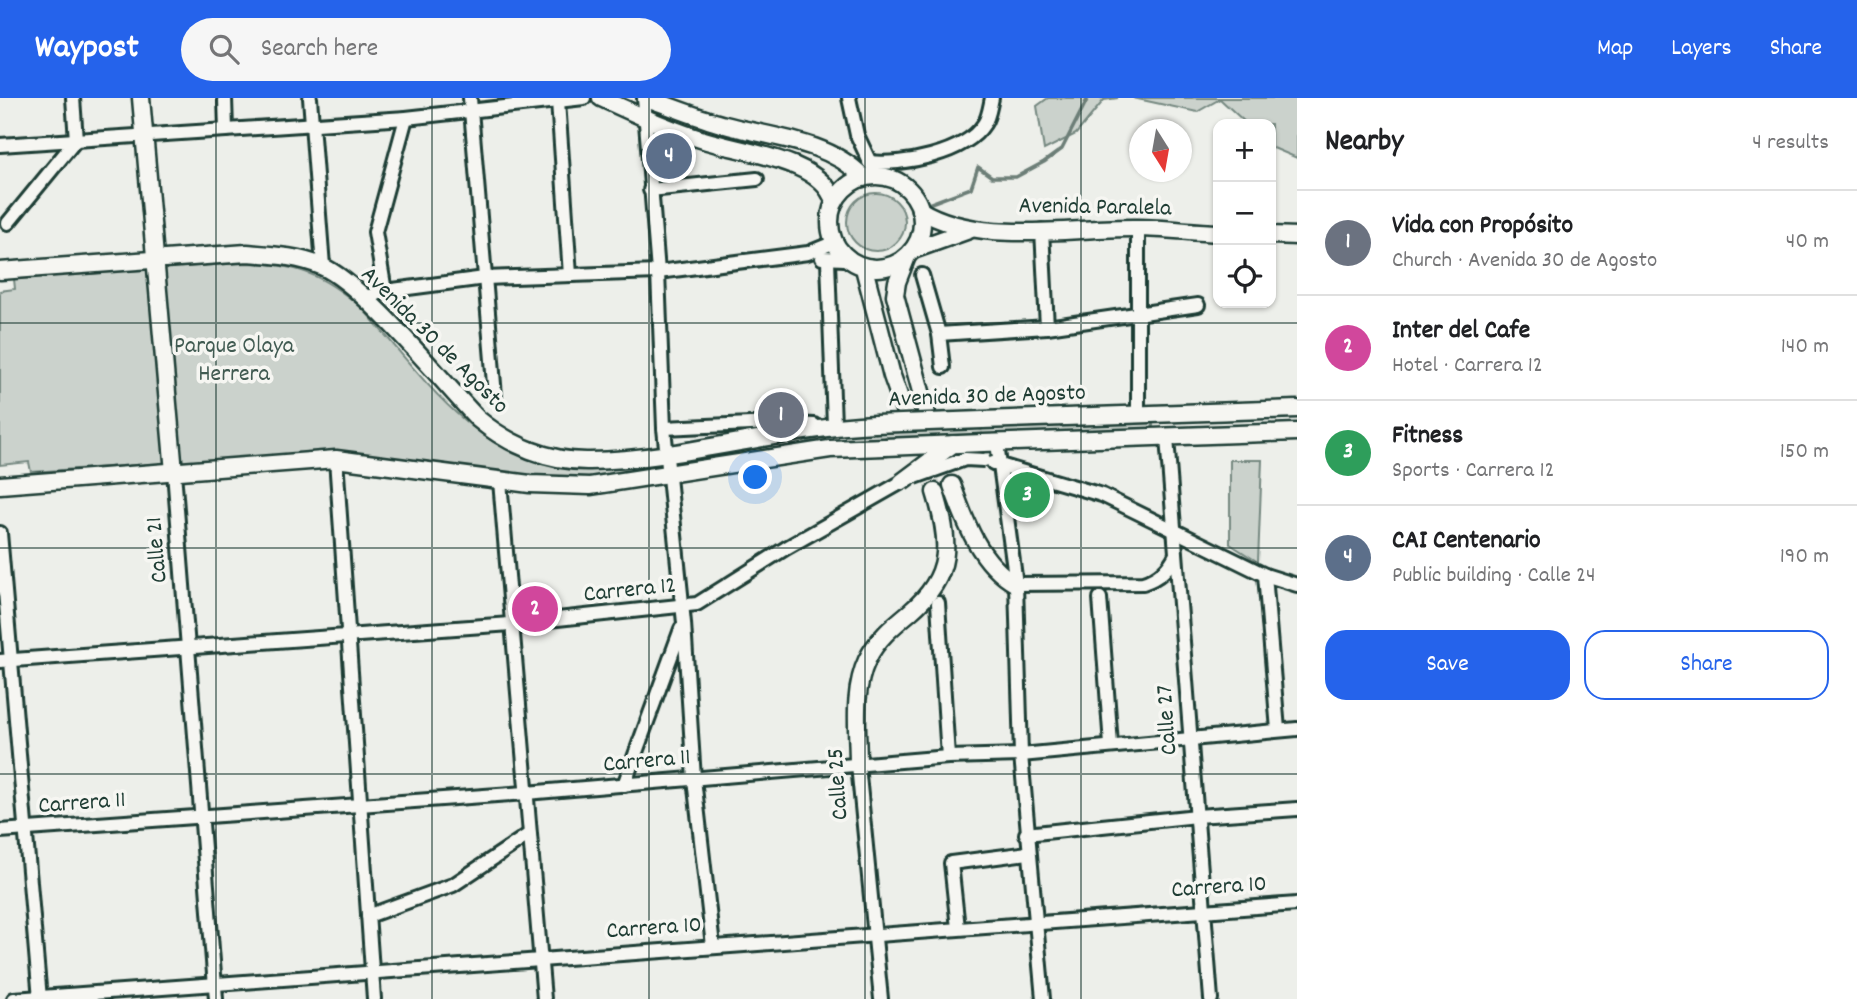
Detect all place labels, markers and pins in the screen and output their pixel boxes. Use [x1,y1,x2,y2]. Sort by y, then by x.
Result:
pin: 4 [646,130,692,182]
pin: 1 [758,389,804,441]
pin: 3 [1004,469,1050,521]
pin: 2 [512,583,558,635]

